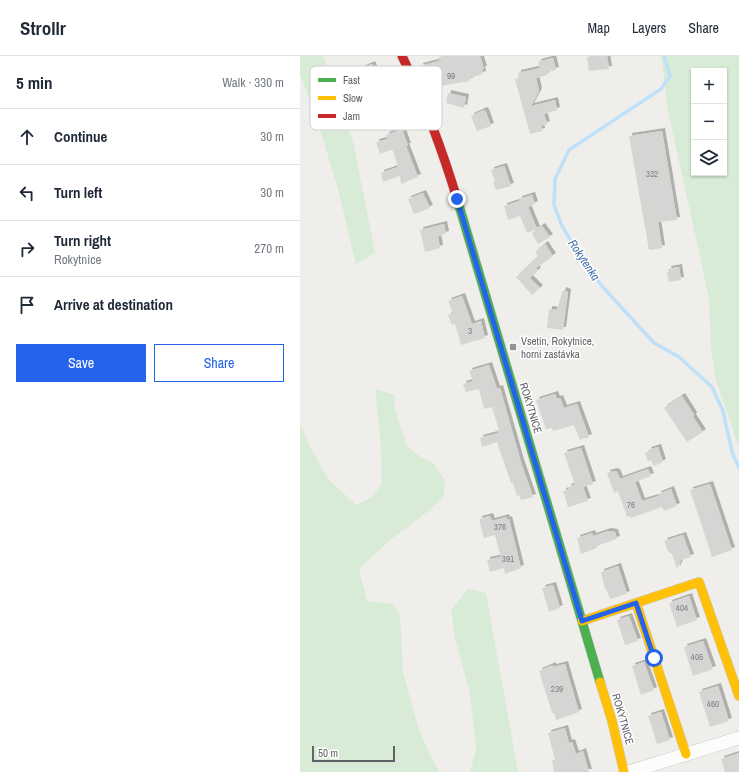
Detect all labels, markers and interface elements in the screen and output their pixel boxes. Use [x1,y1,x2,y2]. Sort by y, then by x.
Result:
text: Strollr [20,15,66,41]
text: Map [588,19,610,37]
text: Layers [632,19,666,37]
text: Share [688,19,719,37]
legend [310,66,442,130]
map controls [691,68,727,176]
button: + [691,68,727,104]
house number: 99 [447,70,455,82]
text: 5 min [16,71,52,94]
text: Fast [343,73,361,87]
text: Walk · 330 m [222,74,284,91]
text: Slow [343,91,363,105]
button: − [691,104,727,140]
text: Jam [343,109,360,123]
icon: ahead [16,126,38,148]
text: Continue [54,126,107,147]
text: 30 m [260,128,284,145]
button: layers [691,140,727,176]
house number: 332 [646,168,658,180]
icon: left [16,182,38,204]
text: Turn left [54,182,102,203]
text: 30 m [260,184,284,201]
route end [448,190,466,208]
text: Turn right [54,230,111,251]
water label: Rokytenka [564,236,604,284]
icon: right [16,238,38,260]
text: 270 m [254,240,284,257]
text: Rokytnice [54,251,101,268]
icon: arrive [16,294,38,316]
text: Arrive at destination [54,294,173,315]
house number: 3 [468,325,472,337]
place label: Vsetín, Rokytnice, horní zastávka [521,334,594,361]
marker: Vsetín, Rokytnice, horní zastávka [508,342,518,352]
button: Save [16,344,146,382]
button: Share [154,344,284,382]
street label: ROKYTNICE [517,381,545,435]
house number: 76 [627,499,635,511]
house number: 376 [494,521,506,533]
house number: 391 [502,553,514,565]
house number: 404 [676,602,688,614]
route start [645,649,663,667]
house number: 405 [691,651,703,663]
house number: 239 [551,683,563,695]
street label: ROKYTNICE [609,692,637,746]
house number: 460 [707,698,719,710]
scale bar [312,744,395,763]
text: 50 m [318,746,338,760]

